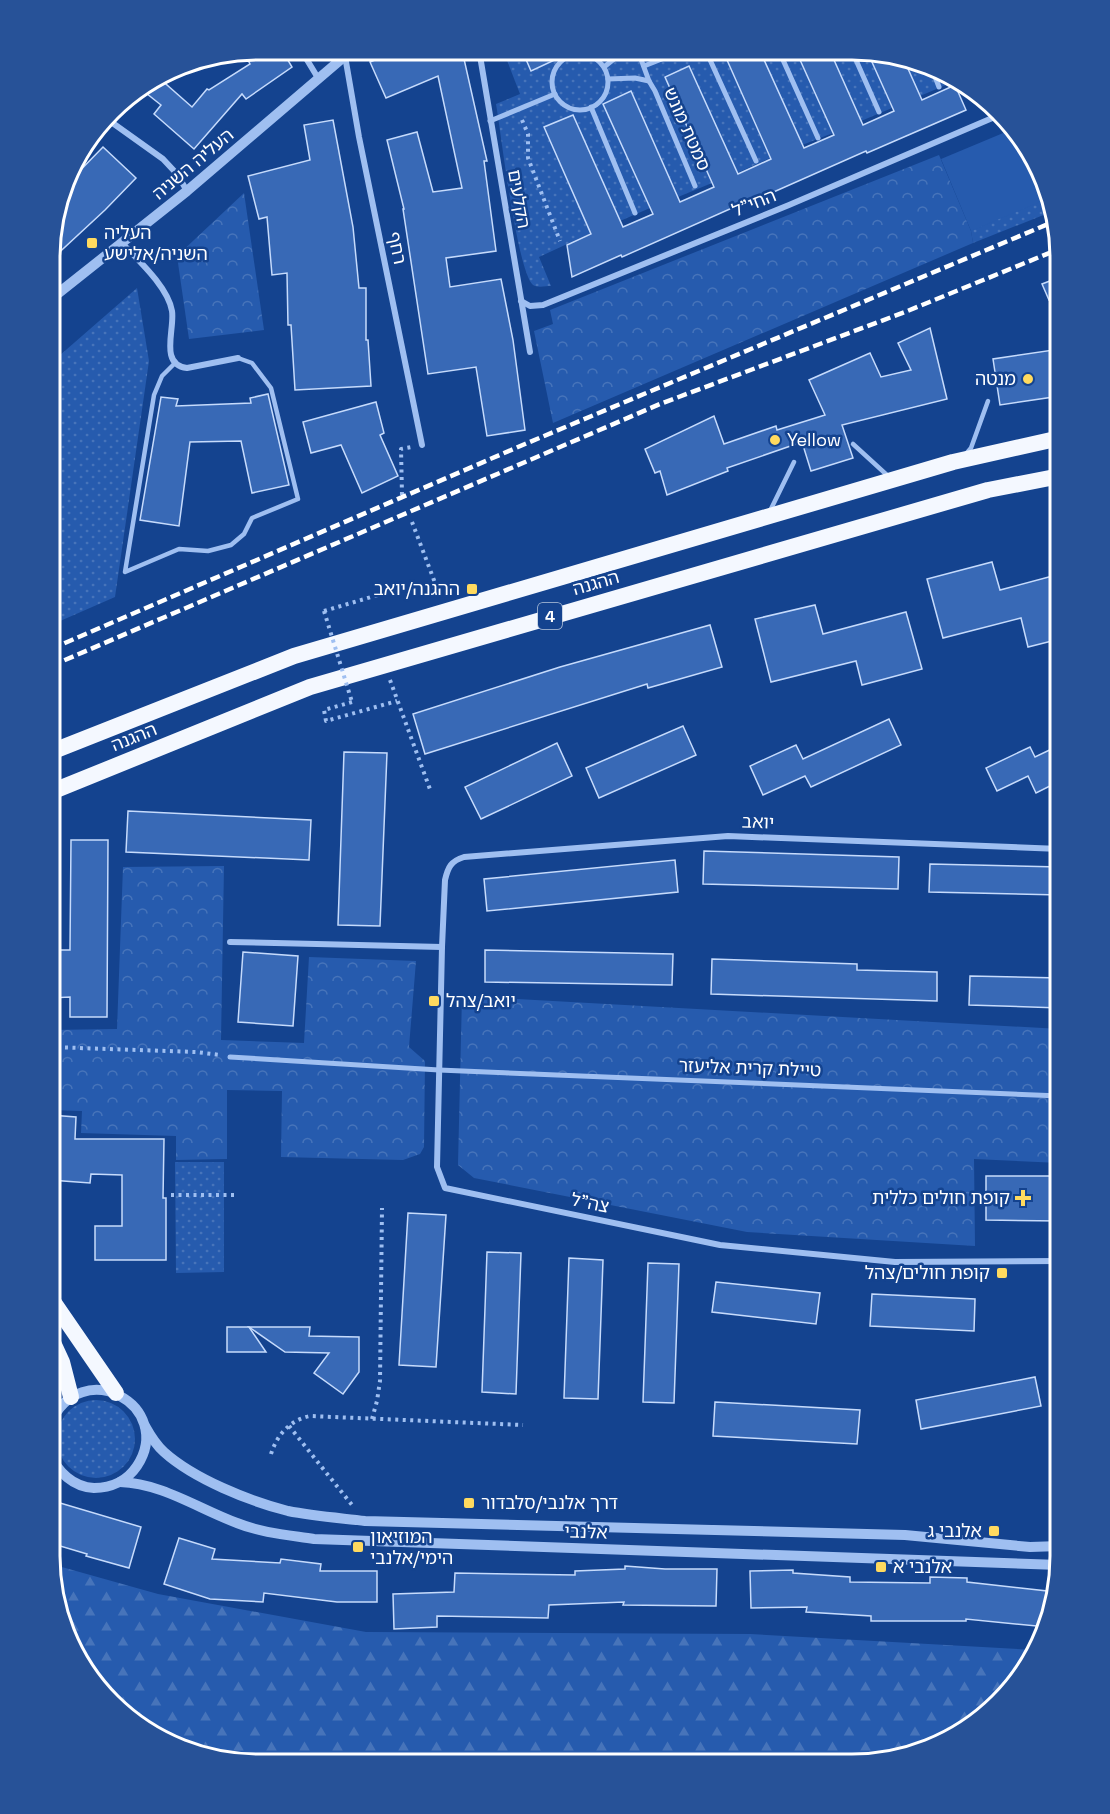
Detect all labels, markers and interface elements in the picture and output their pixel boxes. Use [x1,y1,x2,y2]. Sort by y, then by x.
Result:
street label: סמטת מונש [659,83,716,174]
street label: העליה השניה [147,123,238,204]
street label: הקלעים [503,168,536,230]
street label: החי"ל [728,183,779,222]
place label: העליה השניה/אלישע [104,221,208,265]
street label: רחף [383,230,412,266]
marker: העליה השניה/אלישע [85,236,99,250]
place label: מנטה [975,367,1016,390]
marker: מנטה [1021,372,1035,386]
place label: Yellow [787,428,841,451]
marker: Yellow [768,433,782,447]
street label: ההגנה [570,565,622,600]
place label: ההגנה/יואב [374,577,460,600]
marker: ההגנה/יואב [465,582,479,596]
road number: 4 [538,603,562,629]
street label: ההגנה [108,717,160,756]
street label: יואב [741,809,775,834]
place label: יואב/צהל [446,989,516,1012]
marker: יואב/צהל [427,994,441,1008]
street label: טיילת קרית אליעזר [678,1054,822,1081]
place label: קופת חולים כללית [872,1186,1010,1209]
street label: צה"ל [569,1187,611,1218]
marker: קופת חולים כללית [1014,1189,1032,1207]
place label: קופת חולים/צהל [865,1261,990,1284]
marker: קופת חולים/צהל [995,1266,1009,1280]
place label: דרך אלנבי/סלבדור [481,1491,618,1514]
marker: דרך אלנבי/סלבדור [462,1496,476,1510]
street label: אלנבי [564,1519,608,1544]
place label: אלנבי ג [928,1519,982,1542]
marker: אלנבי ג [987,1524,1001,1538]
place label: המוזיאון הימי/אלנבי [370,1525,453,1569]
marker: המוזיאון הימי/אלנבי [351,1540,365,1554]
place label: אלנבי א [893,1555,952,1578]
marker: אלנבי א [874,1560,888,1574]

